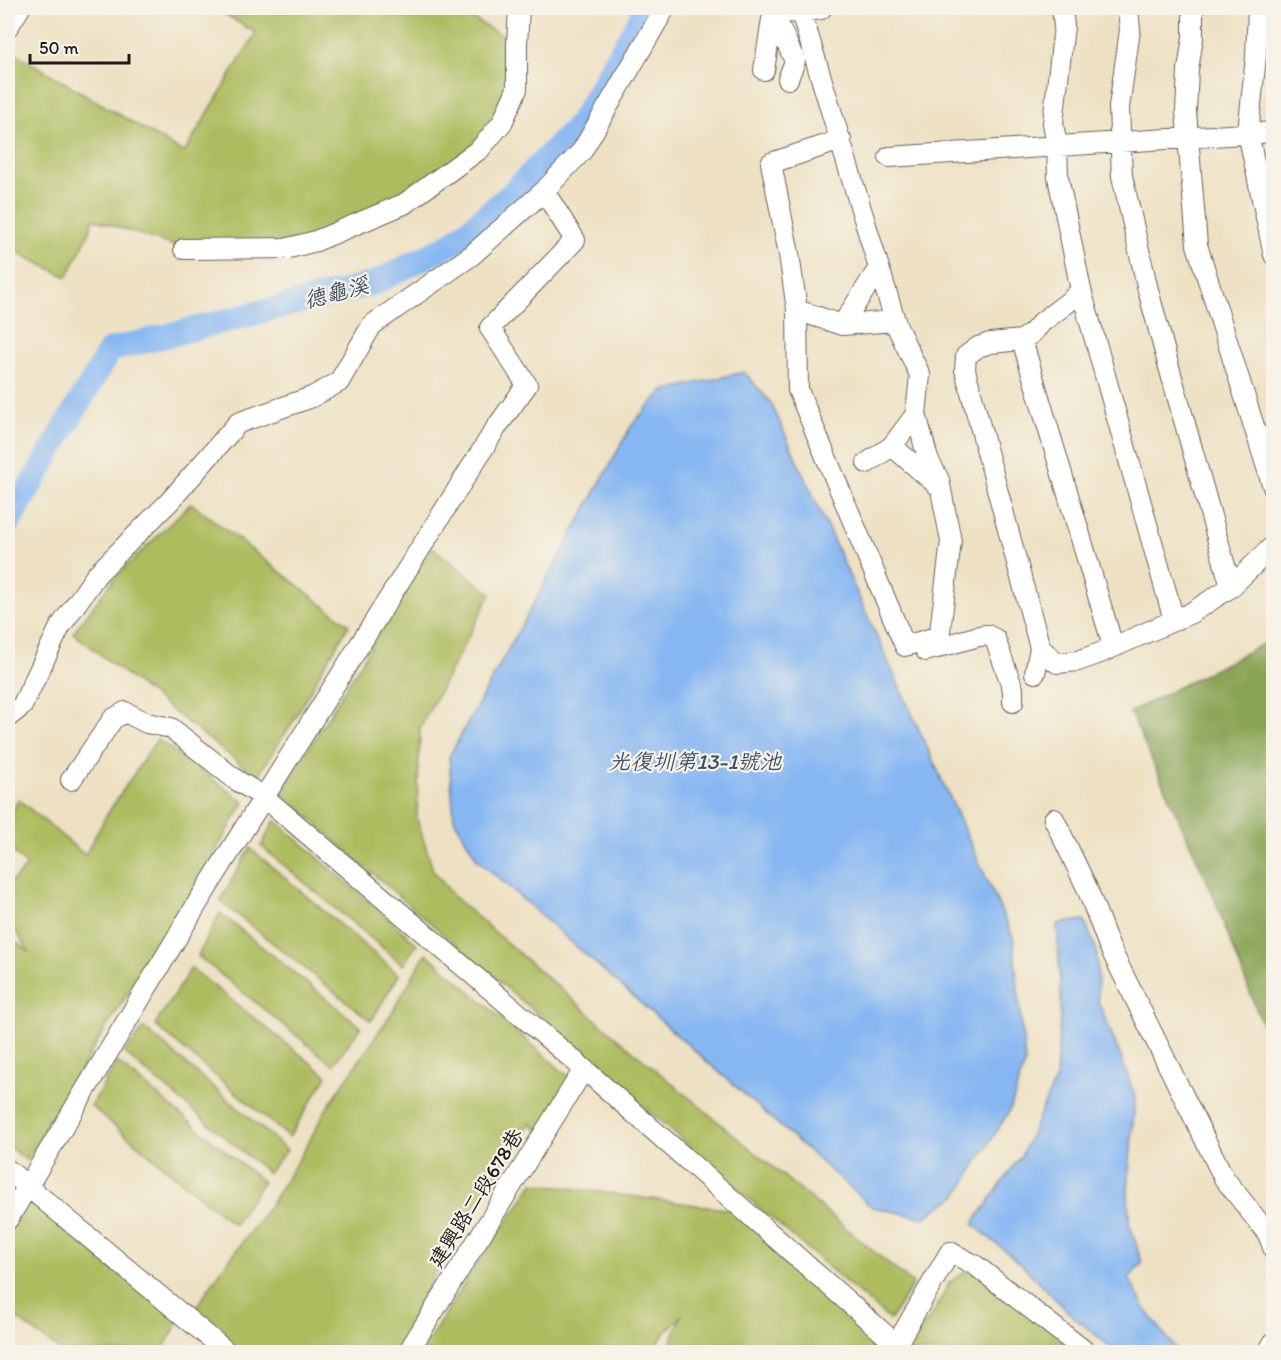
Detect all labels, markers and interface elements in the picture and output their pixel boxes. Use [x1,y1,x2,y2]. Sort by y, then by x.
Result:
scale bar [30,27,129,65]
text: 50 m [39,37,79,59]
water label: 德龜溪 [301,271,372,314]
water label: 光復圳第13-1號池 [608,748,783,775]
street label: 建興路二段678巷 [423,1124,528,1272]

